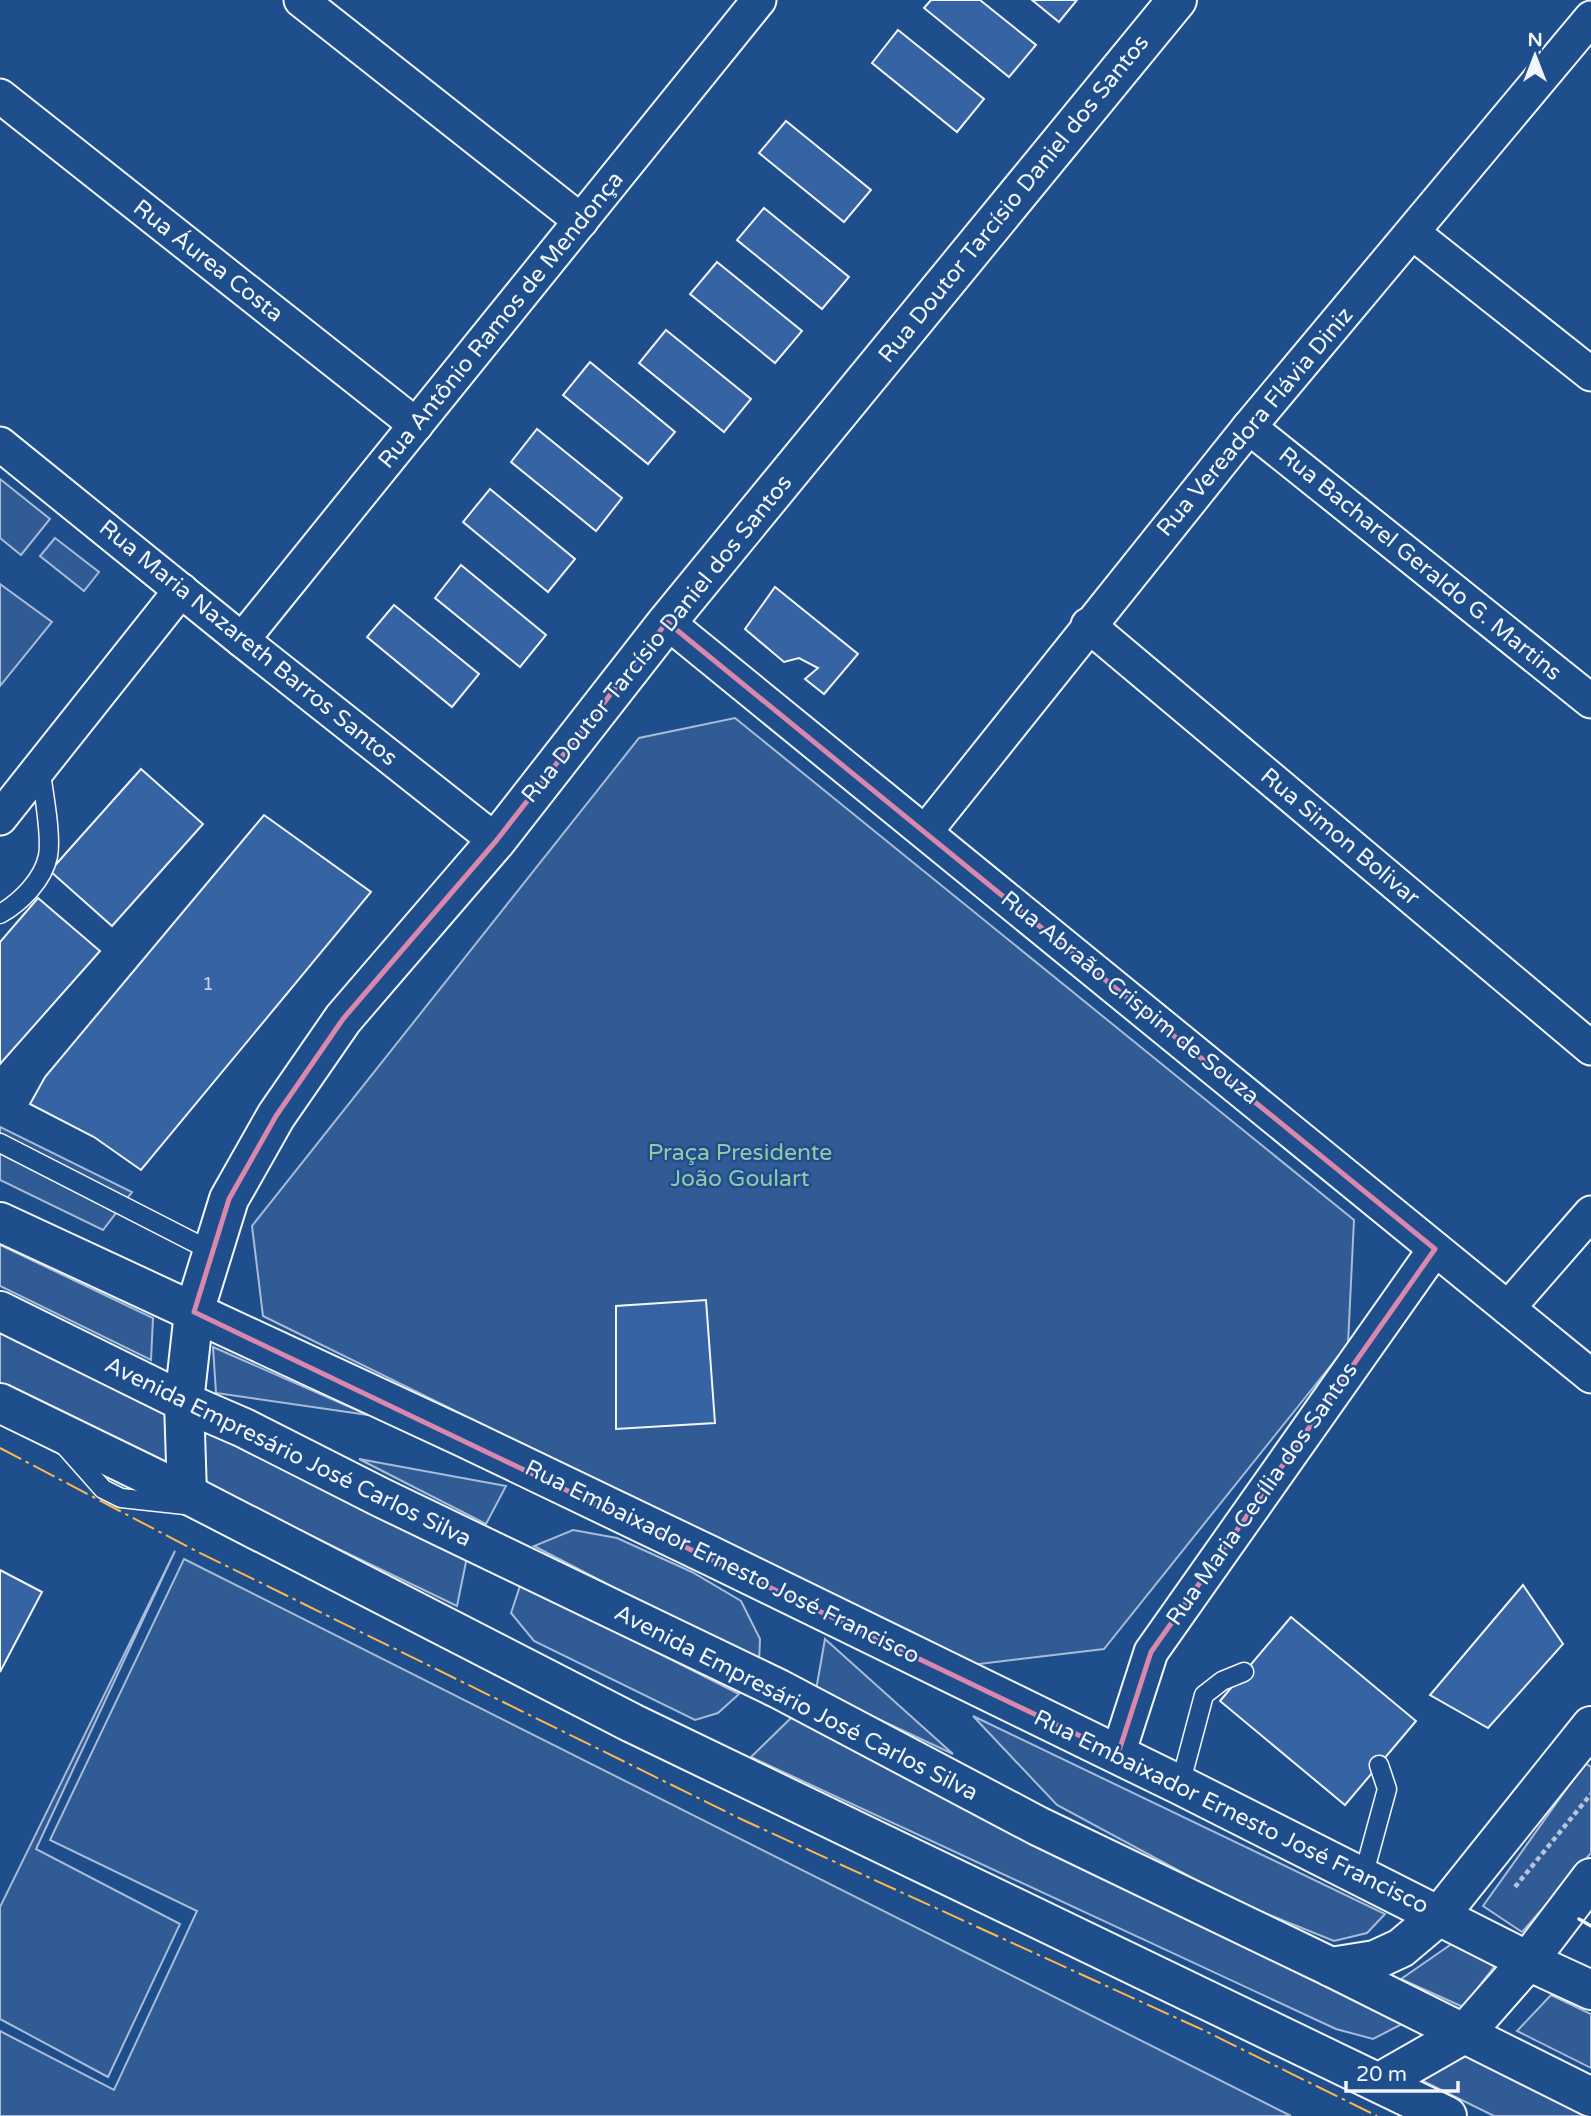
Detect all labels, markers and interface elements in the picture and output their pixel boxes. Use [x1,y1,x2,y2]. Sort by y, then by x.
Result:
north arrow [1500,21,1570,91]
street label: Rua Doutor Tarcísio Daniel dos Santos [873,29,1155,369]
text: N [1527,29,1543,51]
street label: Rua Antônio Ramos de Mendonça [372,166,630,474]
street label: Rua Áurea Costa [127,194,289,328]
street label: Rua Vereadora Flávia Diniz [1151,302,1359,542]
street label: Rua Bacharel Geraldo G. Martins [1273,441,1567,687]
street label: Rua Doutor Tarcísio Daniel dos Santos [516,469,798,809]
street label: Rua Maria Nazareth Barros Santos [93,514,403,772]
street label: Rua Simon Bolivar [1255,762,1425,912]
street label: Rua Abraão Crispim de Souza [995,885,1265,1111]
house number: 1 [202,973,214,995]
park label: Praça Presidente João Goulart [648,1139,832,1193]
street label: Avenida Empresário José Carlos Silva [100,1351,476,1553]
street label: Rua Maria Cecília dos Santos [1160,1357,1364,1631]
street label: Rua Embaixador Ernesto José Francisco [520,1454,924,1670]
street label: Avenida Empresário José Carlos Silva [610,1599,982,1807]
street label: Rua Embaixador Ernesto José Francisco [1029,1704,1433,1920]
scale bar [1346,2050,1458,2094]
text: 20 m [1356,2062,1407,2087]

